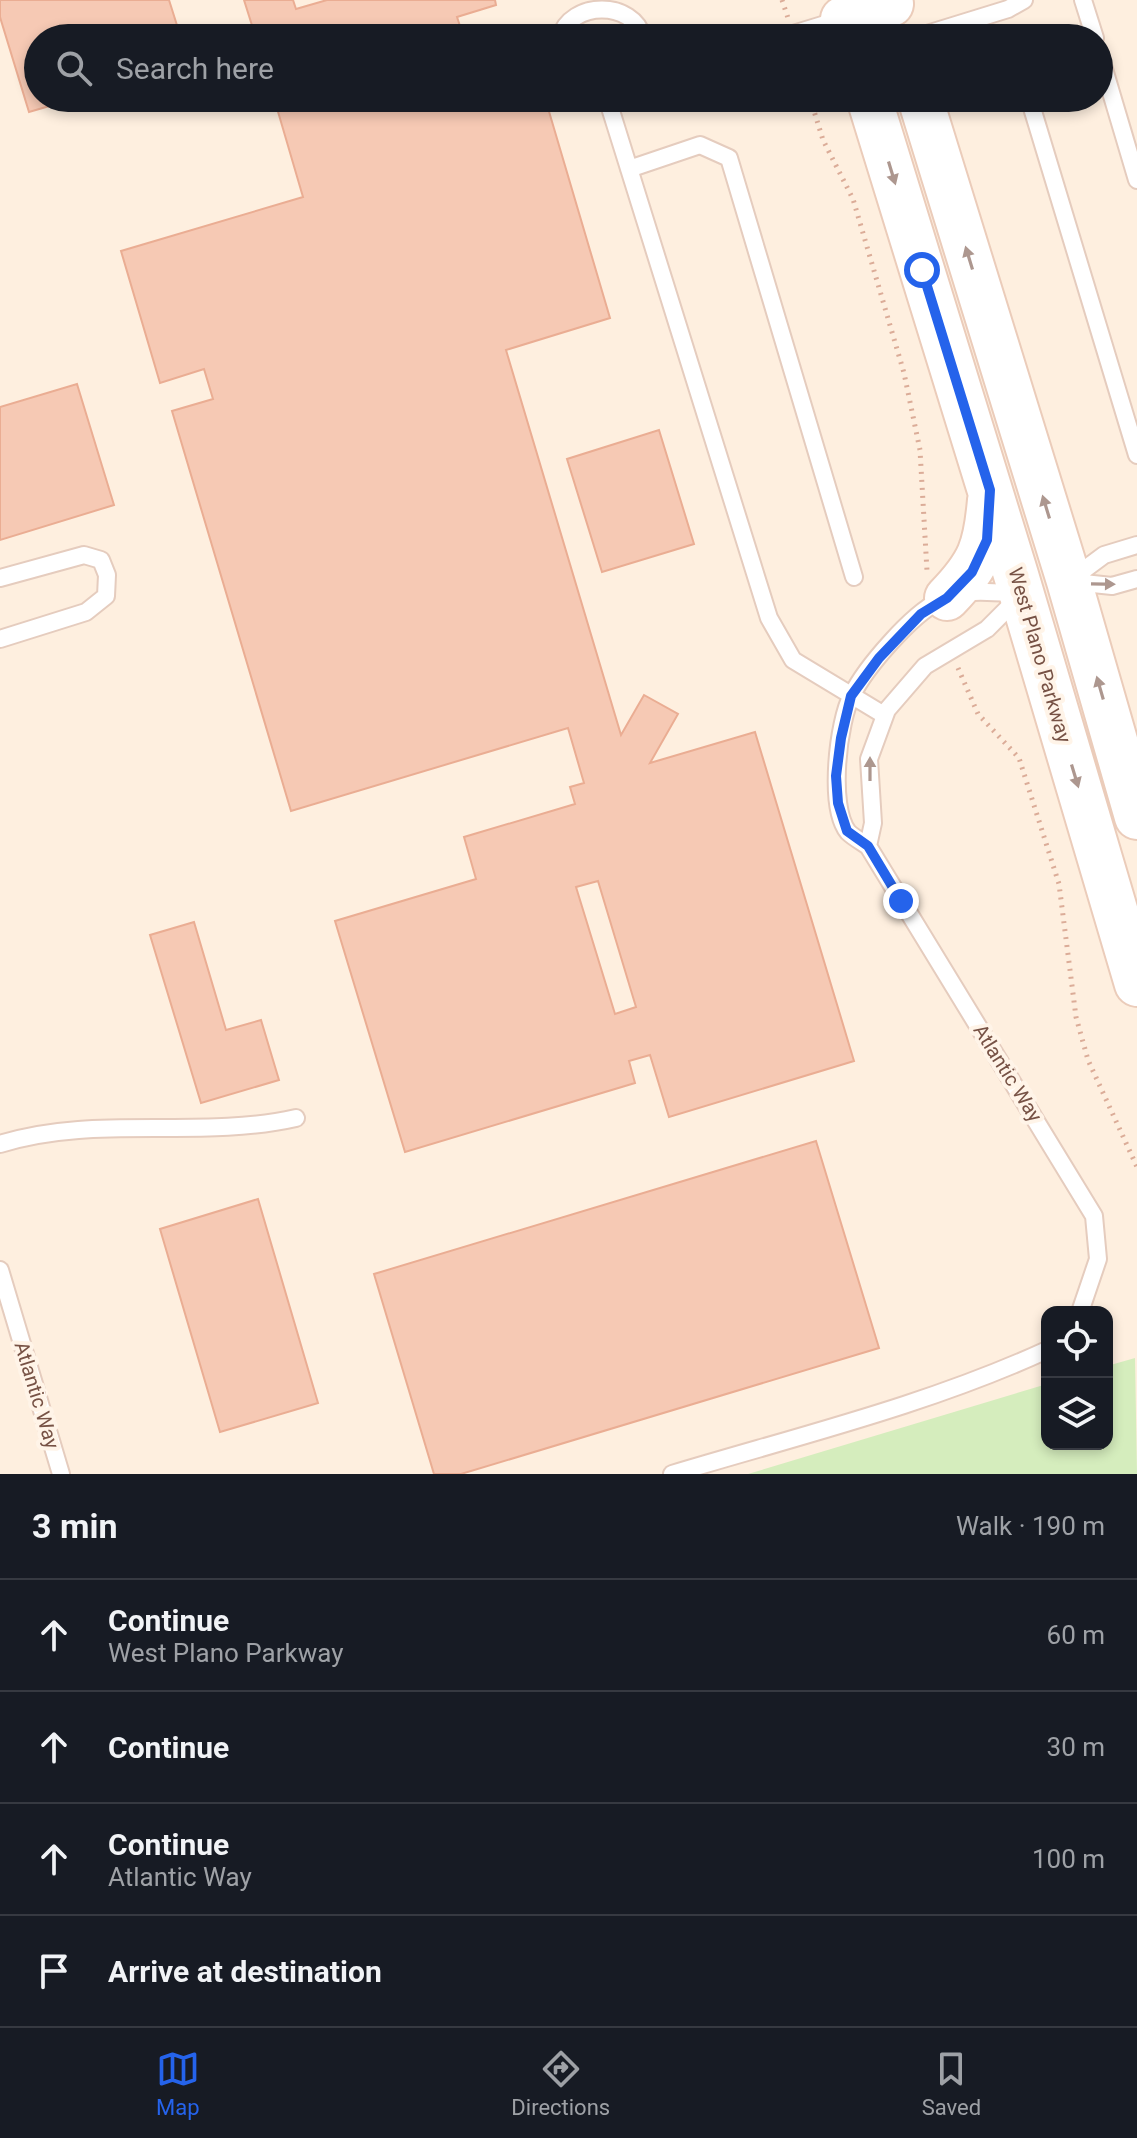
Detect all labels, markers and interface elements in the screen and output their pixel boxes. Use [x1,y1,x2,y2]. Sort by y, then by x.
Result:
search box [24,24,1113,112]
icon: search [52,46,96,90]
text: Search here [116,51,274,86]
one-way arrow [886,161,899,185]
one-way arrow [962,246,975,270]
route start [904,252,940,288]
one-way arrow [1039,495,1052,519]
street label: West Plano Parkway [1003,565,1077,746]
one-way arrow [1091,578,1116,590]
one-way arrow [1093,675,1106,699]
one-way arrow [864,756,877,781]
one-way arrow [1069,765,1082,789]
route end [883,883,919,919]
street label: Atlantic Way [968,1020,1048,1127]
map controls [1041,1306,1113,1450]
button: locate [1041,1306,1113,1378]
street label: Atlantic Way [9,1339,65,1452]
button: layers [1041,1378,1113,1450]
text: 3 min [32,1506,117,1546]
text: Walk · 190 m [956,1511,1105,1541]
text: Continue [108,1603,229,1638]
icon: ahead [32,1613,76,1657]
text: 60 m [1047,1620,1105,1650]
text: West Plano Parkway [108,1638,344,1668]
icon: ahead [32,1725,76,1769]
text: Continue [108,1730,229,1765]
text: 30 m [1047,1732,1105,1762]
text: Continue [108,1827,229,1862]
icon: ahead [32,1837,76,1881]
text: 100 m [1032,1844,1105,1874]
text: Atlantic Way [108,1862,252,1892]
icon: arrive [32,1949,76,1993]
text: Arrive at destination [108,1954,382,1989]
tab: Map [156,2047,200,2120]
tab: Directions [511,2047,610,2120]
tab: Saved [922,2047,981,2120]

